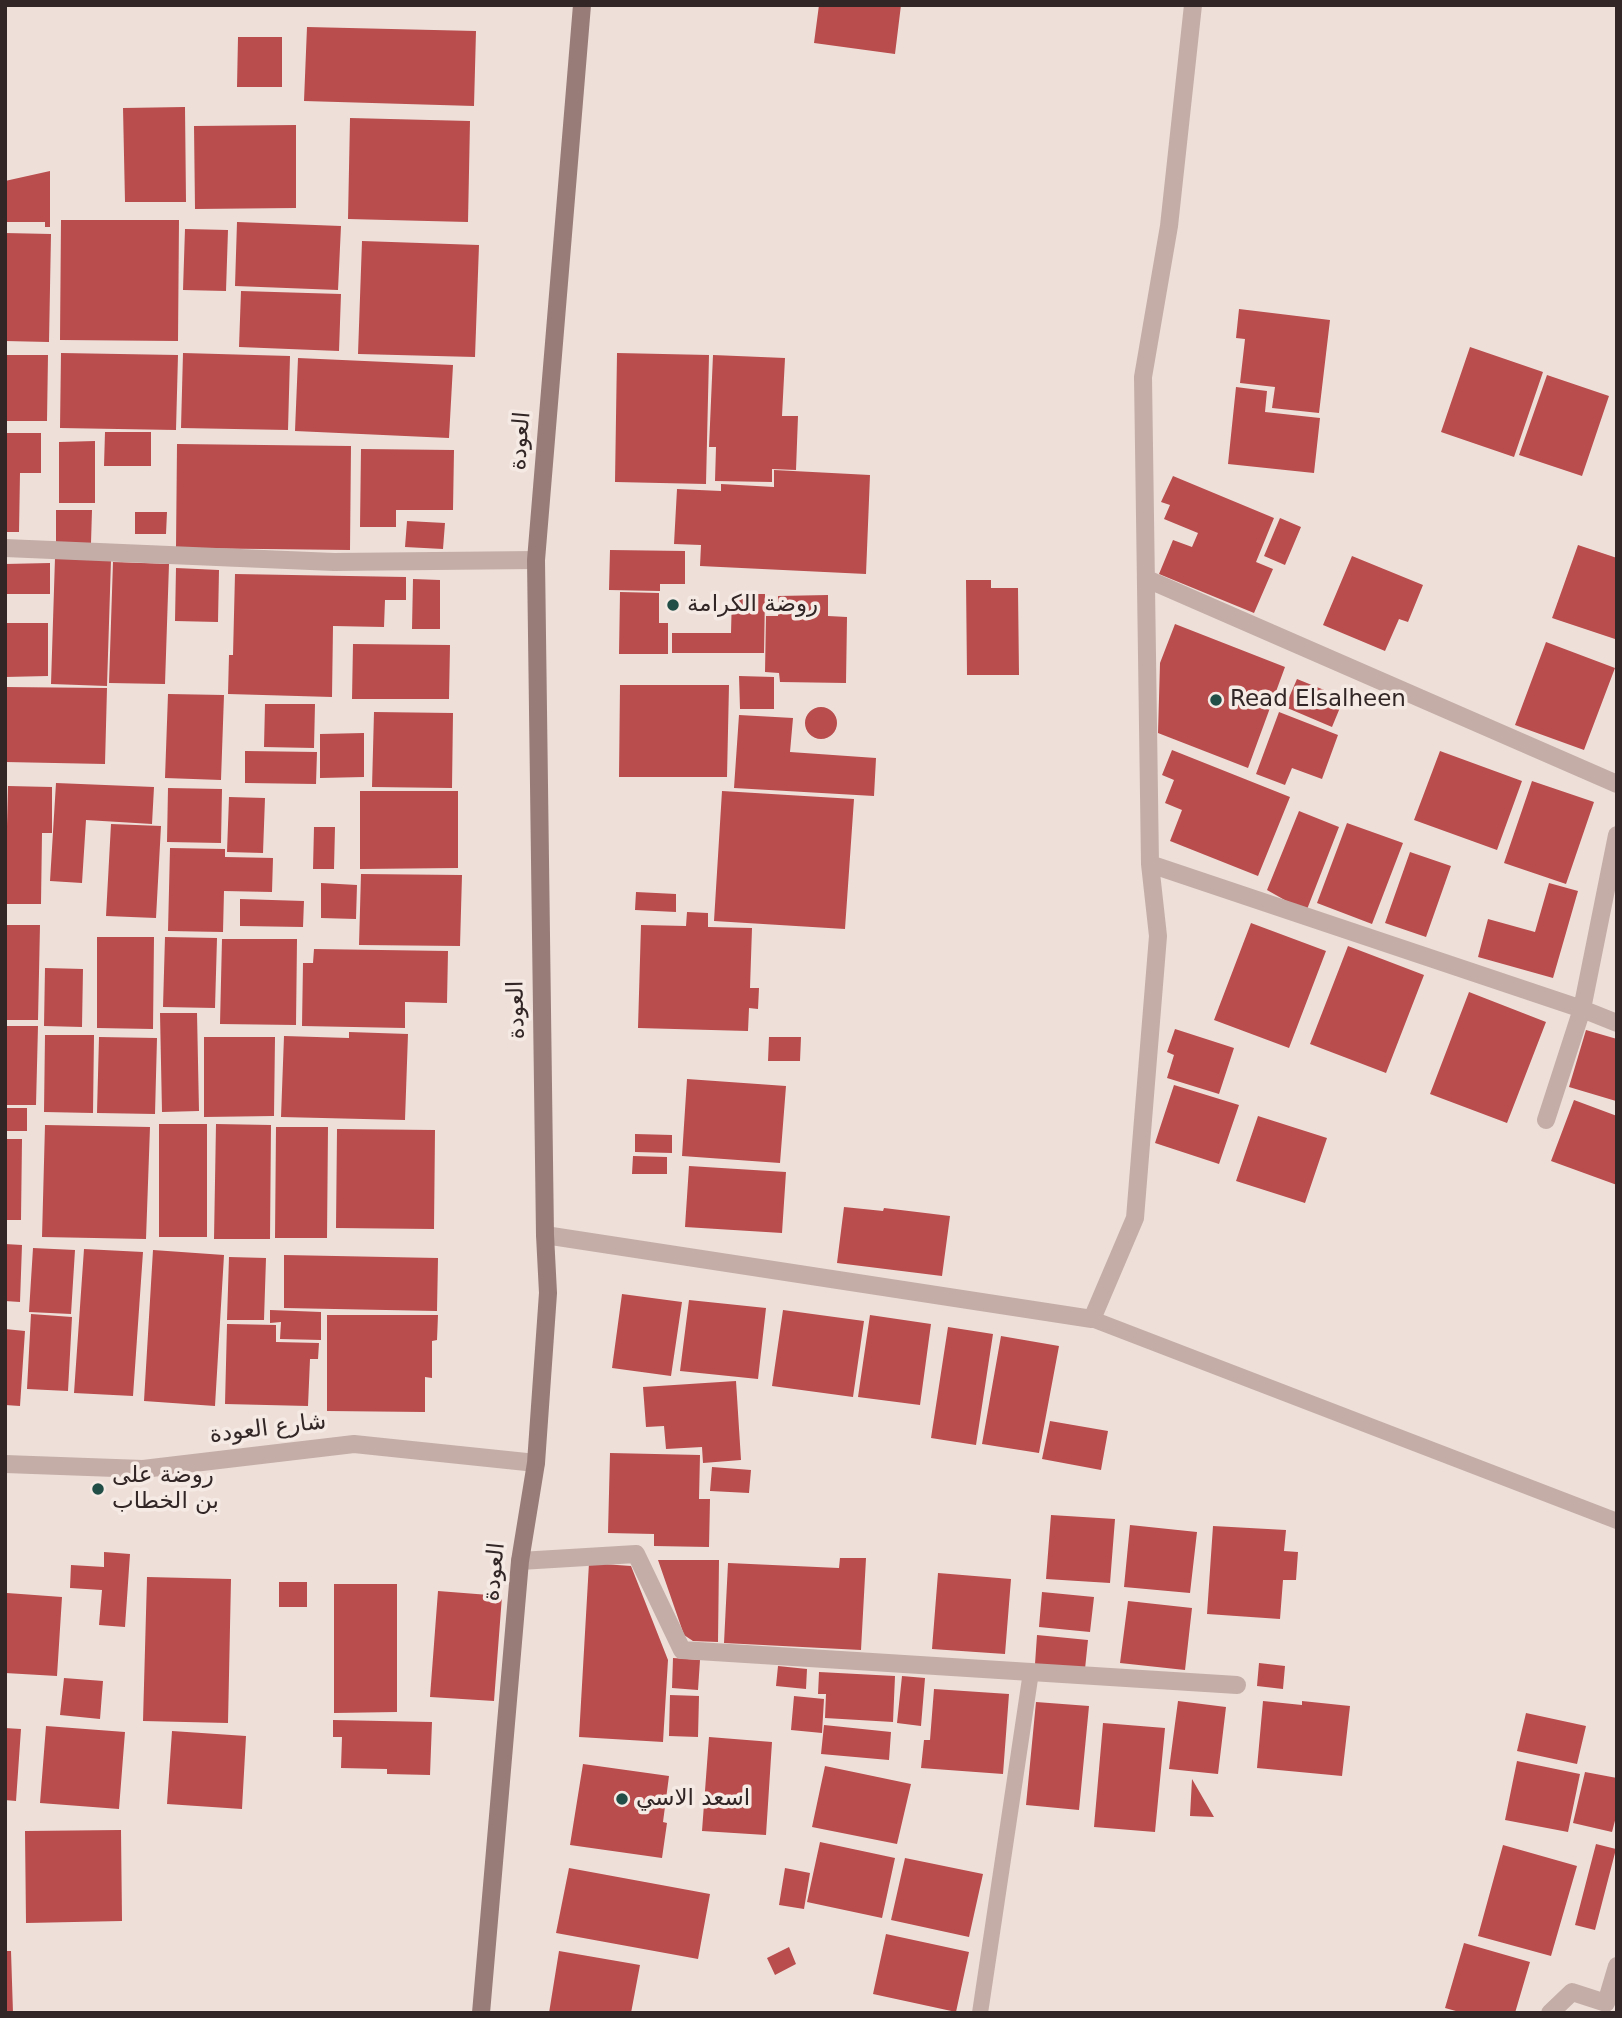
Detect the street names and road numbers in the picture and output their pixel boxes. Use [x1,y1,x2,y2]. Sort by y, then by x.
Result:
street label: العودة [505,411,537,471]
street label: العودة [503,980,531,1040]
street label: شارع العودة [208,1408,328,1450]
street label: العودة [478,1541,512,1603]

